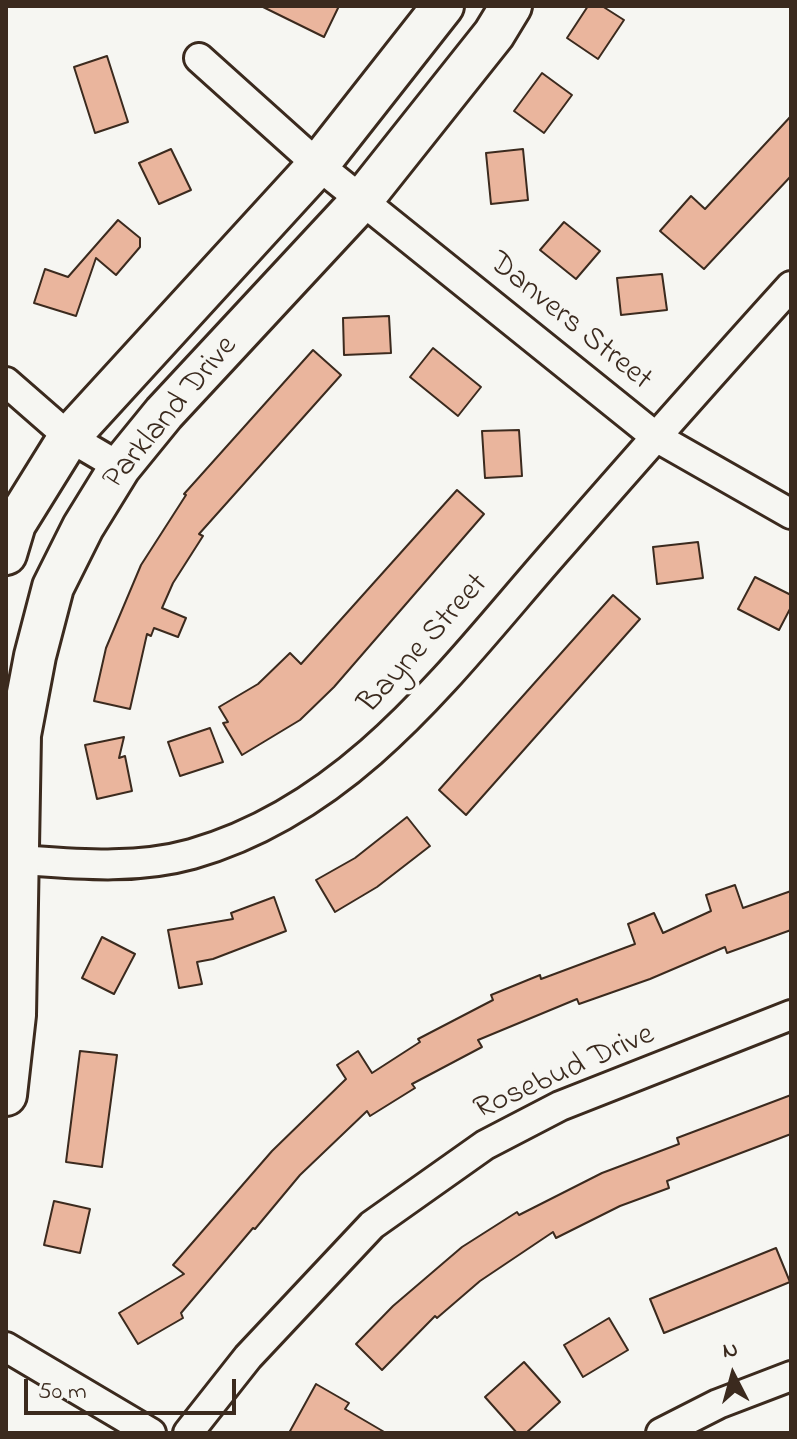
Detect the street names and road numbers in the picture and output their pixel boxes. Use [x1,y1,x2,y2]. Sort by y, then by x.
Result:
street label: Danvers Street [480,245,658,401]
street label: Parkland Drive [97,329,247,499]
street label: Bayne Street [352,567,498,723]
street label: Rosebud Drive [469,1017,661,1131]

